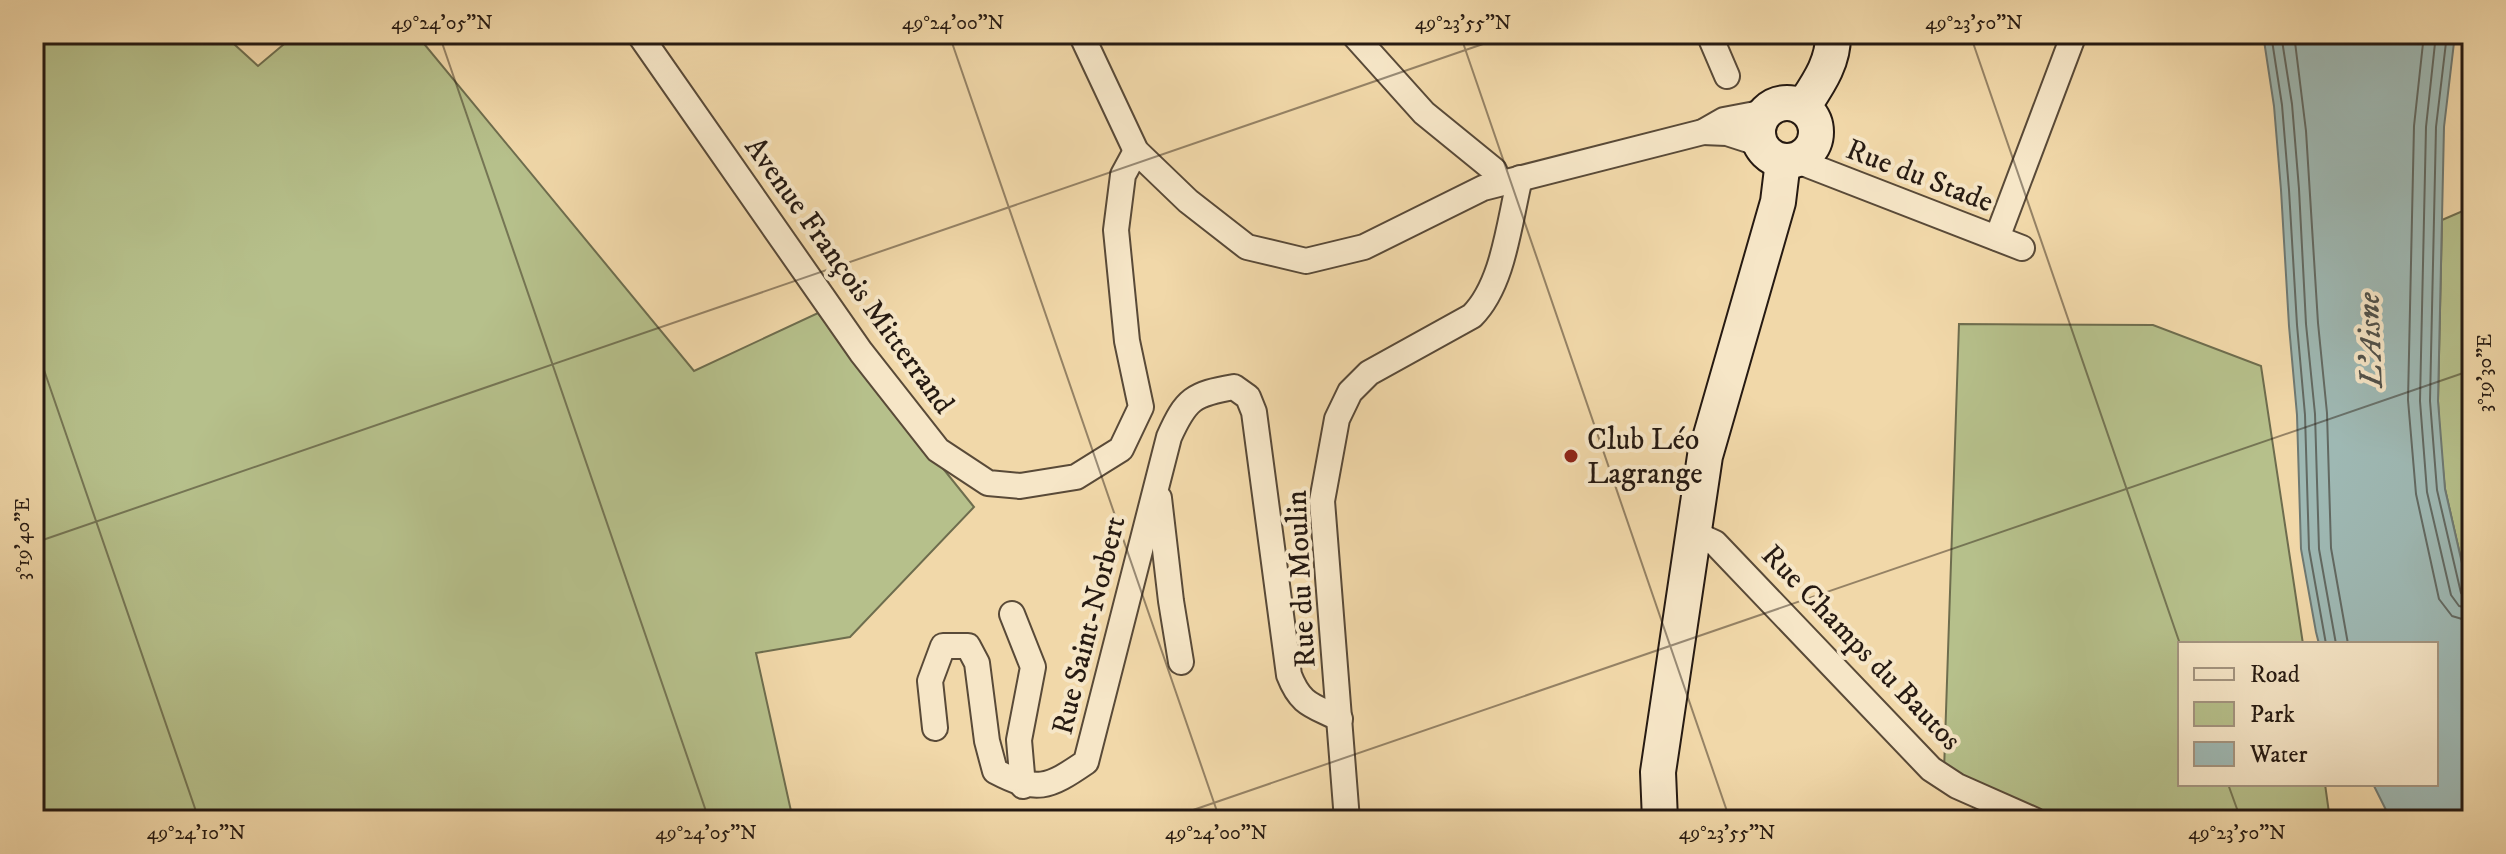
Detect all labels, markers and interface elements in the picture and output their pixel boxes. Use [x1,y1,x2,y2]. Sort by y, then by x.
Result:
text: 49°24'05"N [391,11,493,36]
text: 49°24'00"N [902,11,1004,36]
text: 49°23'55"N [1415,11,1511,36]
text: 49°23'50"N [1925,11,2023,36]
street label: Avenue François Mitterrand [736,130,962,422]
street label: Rue du Stade [1841,131,1998,221]
water label: L'Aisne [2349,291,2393,390]
text: 3°19'30"E [2473,334,2498,412]
place label: Club Léo Lagrange [1587,422,1703,493]
marker: Club Léo Lagrange [1562,447,1580,465]
street label: Rue du Moulin [1278,489,1325,669]
text: 3°19'40"E [11,498,36,580]
street label: Rue Saint-Norbert [1044,512,1134,738]
street label: Rue Champs du Bautos [1753,537,1969,759]
legend [2178,642,2438,786]
text: Road [2250,660,2300,690]
text: Park [2250,700,2295,730]
text: Water [2249,740,2307,770]
text: 49°24'10"N [147,821,245,846]
text: 49°24'05"N [655,821,757,846]
text: 49°24'00"N [1165,821,1267,846]
text: 49°23'55"N [1679,821,1775,846]
text: 49°23'50"N [2188,821,2286,846]

